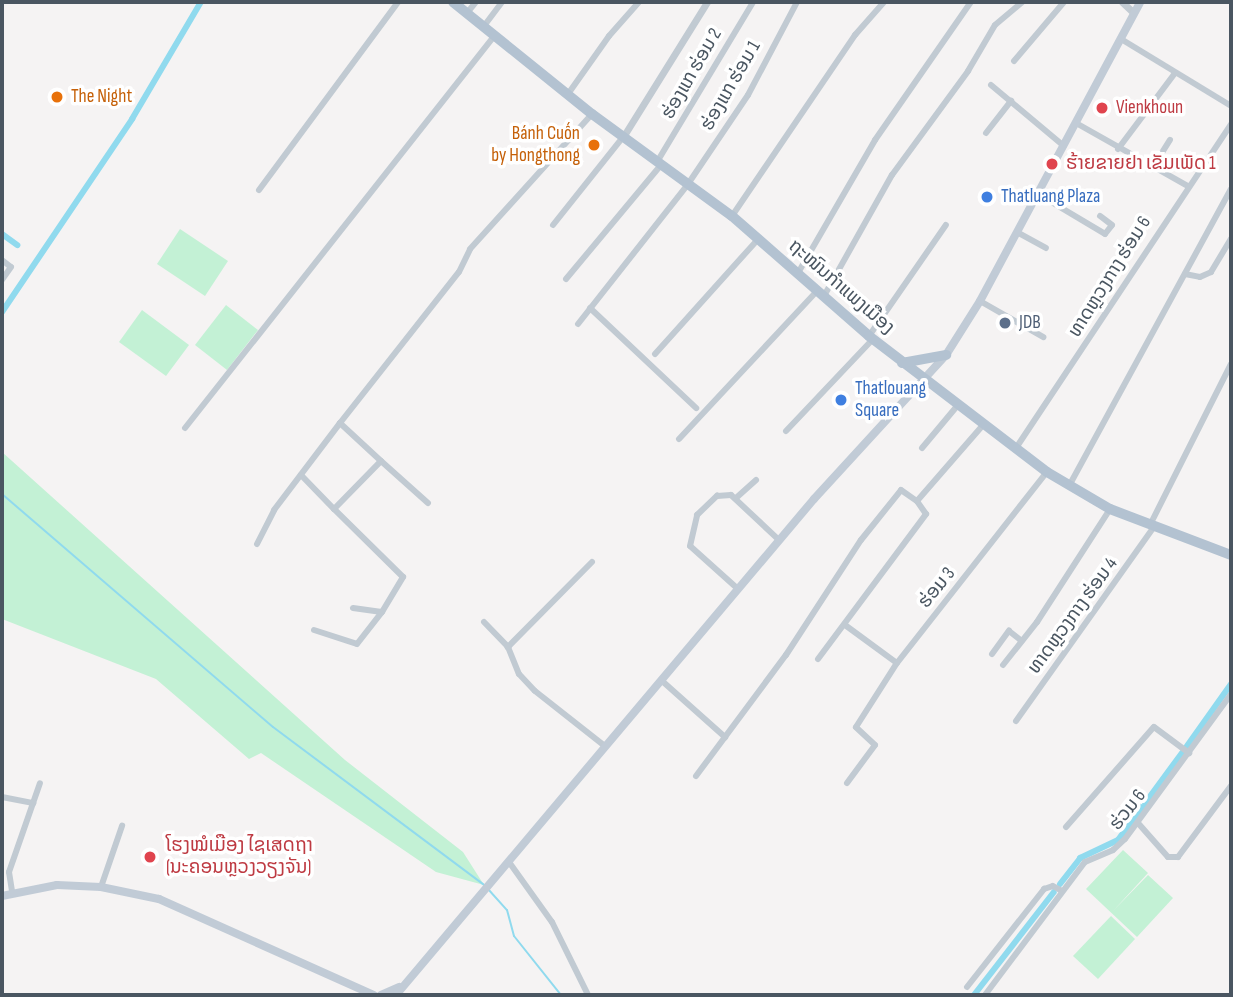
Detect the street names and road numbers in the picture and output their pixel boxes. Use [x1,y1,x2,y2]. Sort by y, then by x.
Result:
street label: ຮ່ອງແກ ຮ່ອມ 2 [657,25,727,123]
street label: ຮ່ອງແກ ຮ່ອມ 1 [696,37,766,135]
street label: ທາດຫຼວງກາງ ຮ່ອມ 6 [1064,212,1156,342]
street label: ຖະໜົນກຳແພງເມືອງ [783,235,899,339]
street label: ທາດຫຼວງກາງ ຮ່ອມ 4 [1023,554,1123,678]
street label: ຮ່ອມ 3 [914,563,960,613]
street label: ຮ່ວມ 6 [1105,785,1151,835]

